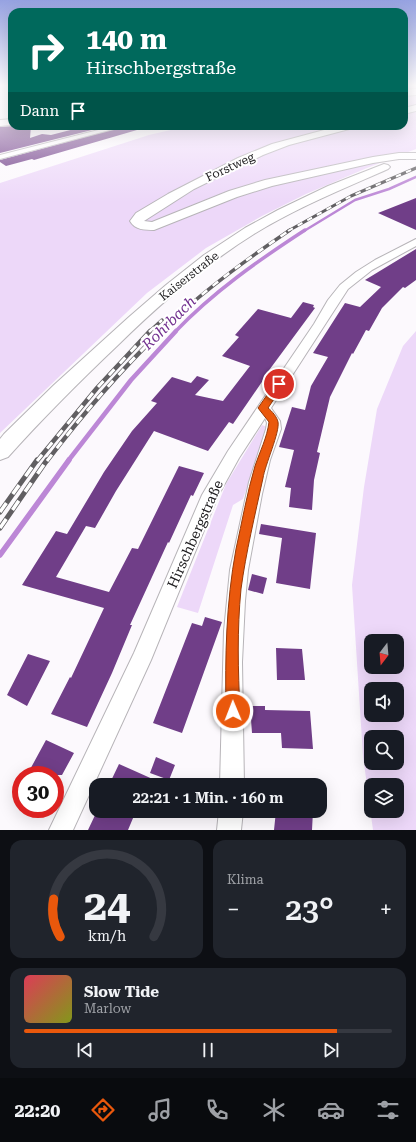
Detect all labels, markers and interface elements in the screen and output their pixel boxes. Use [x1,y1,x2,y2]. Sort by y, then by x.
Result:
text: 140 m [86,23,167,56]
icon: right [20,24,72,76]
text: Hirschbergstraße [86,57,236,78]
icon: arrive [67,100,89,122]
text: Dann [20,102,59,120]
street label: Forstweg [203,150,257,184]
street label: Kaiserstraße [156,248,222,304]
water label: Rohrbach [138,292,200,354]
pin [262,367,296,401]
icon: arrive [268,373,290,395]
street label: Hirschbergstraße [164,477,226,591]
north arrow [364,634,404,674]
map controls [364,634,404,818]
button: sound [364,682,404,722]
position arrow [212,690,254,732]
button: search [364,730,404,770]
speed limit sign: 30 [12,766,64,818]
button: layers [364,778,404,818]
text: 22:21 · 1 Min. · 160 m [132,789,284,807]
text: Klima [227,872,264,887]
text: 24 [83,881,130,930]
text: 23° [285,892,334,927]
text: − [227,897,239,922]
text: + [380,897,392,922]
text: km/h [87,928,126,944]
text: Slow Tide [84,983,159,1001]
text: Marlow [84,1001,131,1016]
icon: previous [74,1039,96,1061]
icon: pause [197,1039,219,1061]
icon: next [320,1039,342,1061]
icon: directions [89,1096,117,1124]
icon: music [146,1096,174,1124]
icon: phone [203,1096,231,1124]
icon: climate [260,1096,288,1124]
icon: car [317,1096,345,1124]
icon: filters [374,1096,402,1124]
text: 22:20 [14,1100,60,1121]

